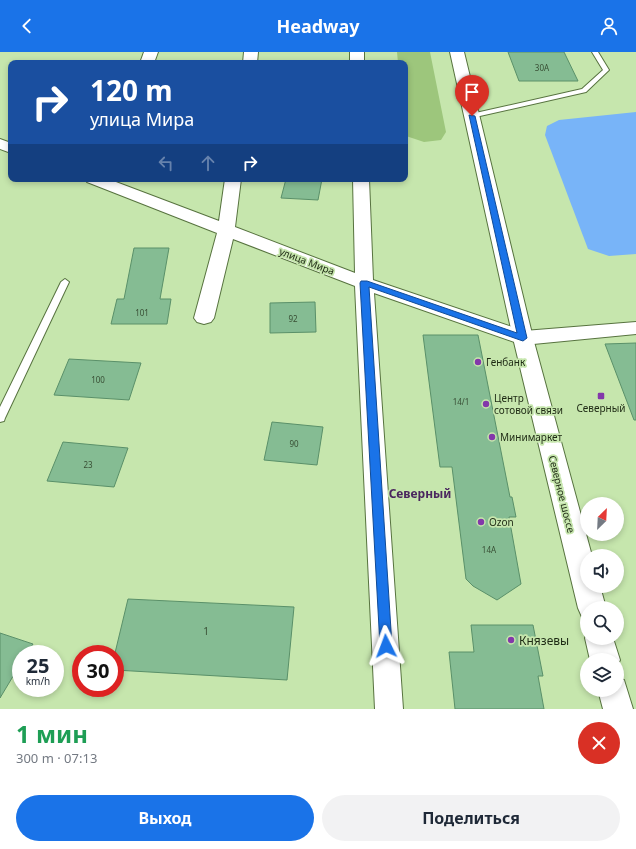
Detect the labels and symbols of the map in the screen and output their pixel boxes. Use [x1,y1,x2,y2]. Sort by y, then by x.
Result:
house number: 30А [535,62,550,73]
pin [455,75,489,116]
street label: улица Мира [277,244,337,278]
house number: 101 [135,307,149,318]
house number: 92 [288,313,298,324]
place label: Генбанк [486,355,526,369]
marker: Генбанк [473,357,483,367]
house number: 100 [91,374,105,385]
place label: Центр сотовой связи [494,391,563,417]
marker: Северный [596,391,606,401]
house number: 14/1 [453,396,469,407]
marker: Центр сотовой связи [481,399,491,409]
place label: Северный [576,401,626,415]
place label: Минимаркет [500,430,562,444]
marker: Минимаркет [487,432,497,442]
house number: 90 [289,438,299,449]
street label: Северное шоссе [546,454,579,535]
house number: 23 [83,459,93,470]
district label: Северный [389,485,451,502]
north arrow [580,497,624,541]
place label: Ozon [489,515,514,529]
marker: Ozon [476,517,486,527]
house number: 14А [482,544,497,555]
house number: 1 [203,624,209,638]
position arrow [365,625,407,667]
place label: Князевы [519,632,569,649]
marker: Князевы [506,635,516,645]
speed limit sign: 30 [72,645,124,697]

